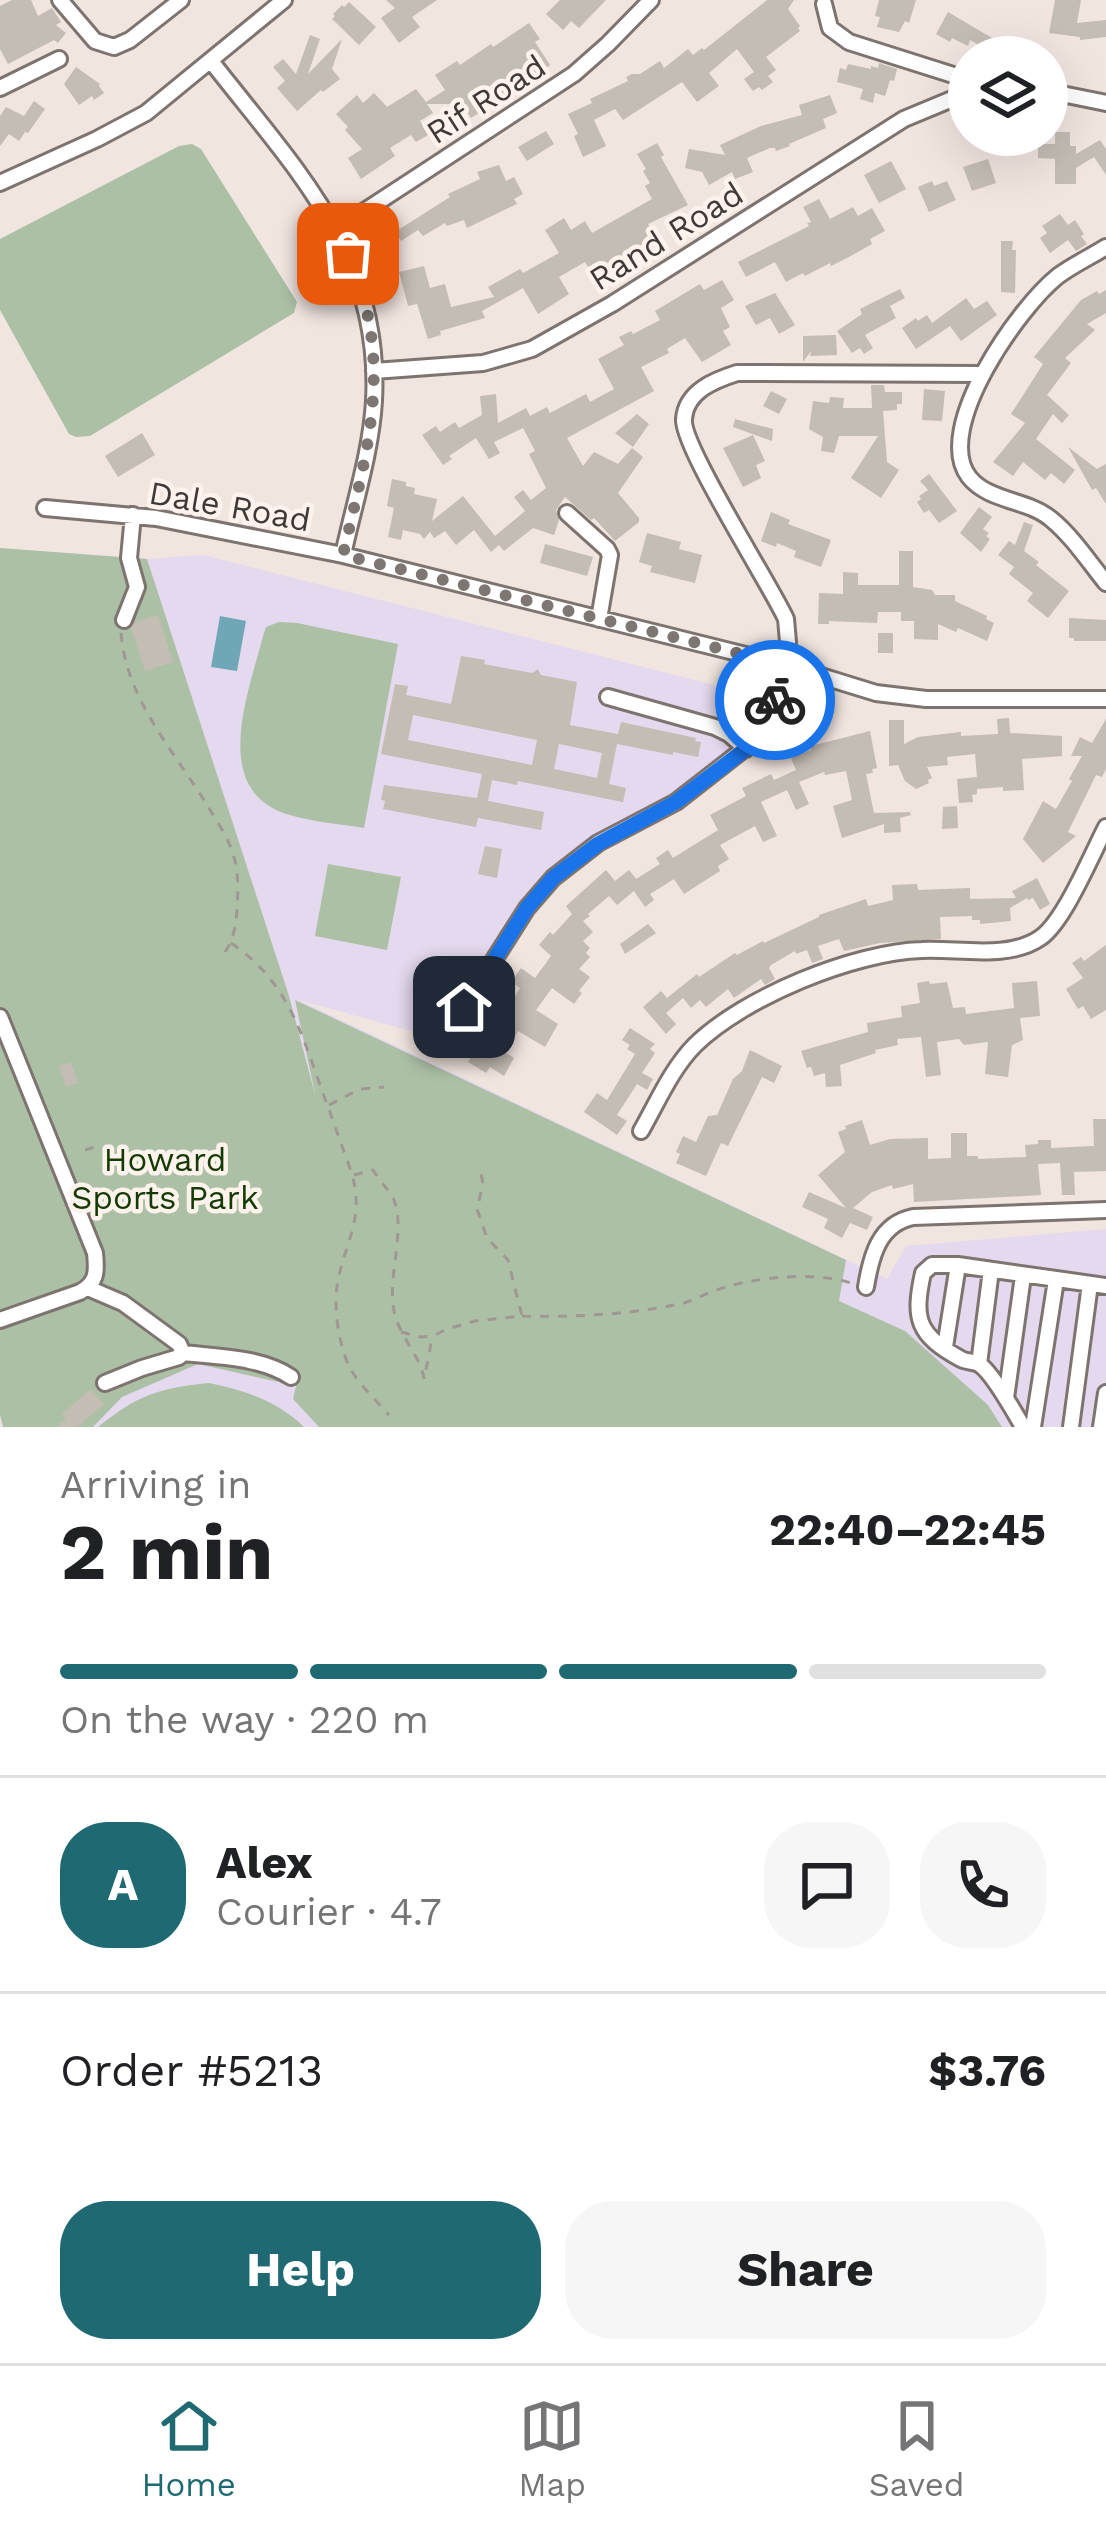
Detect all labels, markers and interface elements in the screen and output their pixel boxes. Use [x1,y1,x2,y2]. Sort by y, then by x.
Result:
map controls [948,36,1068,156]
button: layers [948,36,1068,156]
street label: Rif Road [419,46,553,152]
street label: Rand Road [582,173,750,299]
pin [297,203,399,305]
icon: bag [315,221,381,287]
street label: Dale Road [146,473,314,539]
courier [715,640,835,760]
icon: bike [742,667,808,733]
pin [413,956,515,1058]
icon: home [431,974,497,1040]
park label: Howard Sports Park [71,1140,259,1217]
text: Arriving in [60,1462,251,1507]
text: 22:40–22:45 [769,1503,1046,1556]
text: 2 min [60,1506,273,1598]
text: On the way · 220 m [60,1697,429,1742]
button: chat [764,1822,890,1948]
button: phone [920,1822,1046,1948]
text: Alex [216,1836,313,1889]
text: A [108,1858,138,1911]
text: Courier · 4.7 [216,1889,442,1934]
text: Order #5213 [60,2044,323,2097]
text: $3.76 [929,2044,1046,2097]
button: Help [60,2201,541,2339]
button: Share [565,2201,1046,2339]
tab: Home [141,2393,236,2504]
tab: Map [519,2393,586,2504]
tab: Saved [869,2393,965,2504]

